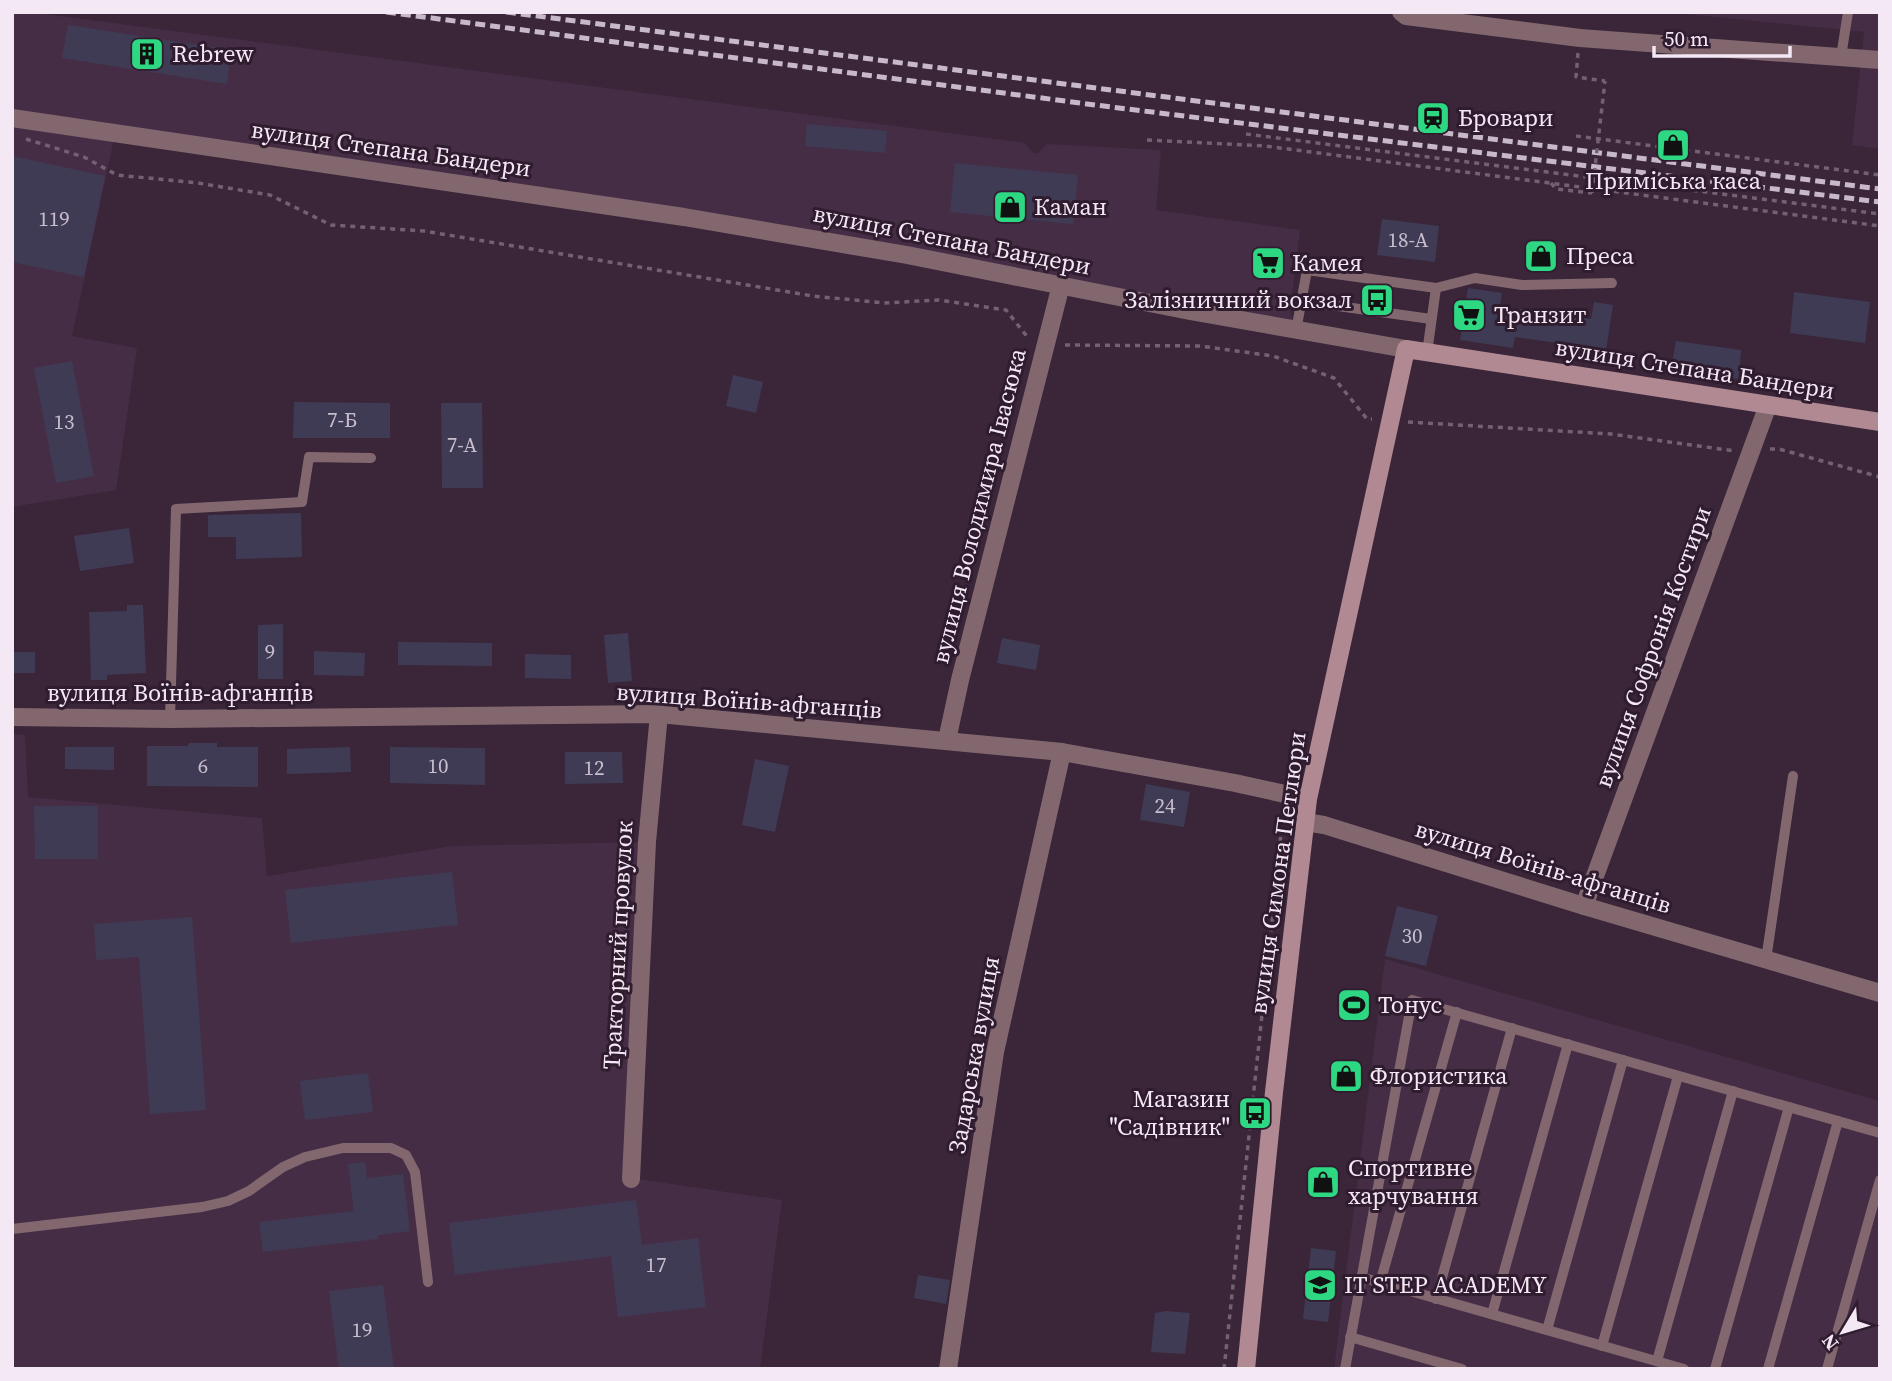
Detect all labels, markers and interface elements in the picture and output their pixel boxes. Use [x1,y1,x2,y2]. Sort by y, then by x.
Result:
scale bar [1654,14,1790,58]
text: 50 m [1664,24,1709,53]
building icon: Rebrew [128,35,166,73]
place label: Rebrew [172,37,254,70]
station icon: Бровари [1414,99,1452,137]
place label: Бровари [1458,101,1553,134]
street label: вулиця Степана Бандери [249,113,533,184]
shop icon: Приміська каса [1654,126,1692,164]
place label: Приміська каса [1585,164,1762,197]
shop icon: Каман [991,188,1029,226]
place label: Каман [1034,190,1107,223]
street label: вулиця Степана Бандери [810,196,1094,283]
house number: 119 [38,204,70,233]
house number: 18-А [1388,225,1428,254]
shop icon: Преса [1522,237,1560,275]
place label: Преса [1566,239,1635,272]
supermarket icon: Камея [1249,244,1287,282]
place label: Камея [1292,246,1362,279]
bus stop icon: Залізничний вокзал [1358,281,1396,319]
place label: Залізничний вокзал [1124,283,1352,316]
supermarket icon: Транзит [1450,296,1488,334]
place label: Транзит [1494,298,1587,331]
street label: вулиця Степана Бандери [1553,330,1837,407]
street label: вулиця Володимира Івасюка [923,344,1034,667]
house number: 7-Б [327,405,357,434]
house number: 13 [54,407,75,436]
house number: 7-А [447,430,477,459]
street label: вулиця Софронія Костири [1586,502,1719,792]
house number: 9 [265,637,275,666]
street label: вулиця Воїнів-афганців [615,675,883,726]
street label: вулиця Воїнів-афганців [47,676,313,709]
street label: вулиця Симона Петлюри [1241,730,1314,1016]
house number: 6 [198,751,208,780]
house number: 10 [428,751,449,780]
house number: 12 [584,753,605,782]
house number: 24 [1155,791,1176,820]
street label: вулиця Воїнів-афганців [1411,812,1675,921]
street label: Тракторний провулок [595,820,640,1070]
house number: 30 [1402,921,1423,950]
street label: Задарська вулиця [940,954,1007,1156]
sports icon: Тонус [1335,986,1373,1024]
place label: Тонус [1378,988,1442,1021]
shop icon: Флористика [1327,1057,1365,1095]
place label: Флористика [1370,1059,1508,1092]
place label: Магазин "Садівник" [1109,1082,1230,1143]
bus stop icon: Магазин "Садівник" [1236,1094,1274,1132]
place label: Спортивне харчування [1348,1151,1479,1212]
shop icon: Спортивне харчування [1304,1163,1342,1201]
house number: 17 [646,1250,667,1279]
school or university icon: IT STEP ACADEMY [1301,1266,1339,1304]
place label: IT STEP ACADEMY [1344,1268,1547,1301]
north arrow [1808,1297,1878,1367]
house number: 19 [352,1315,373,1344]
text: N [1815,1329,1844,1356]

